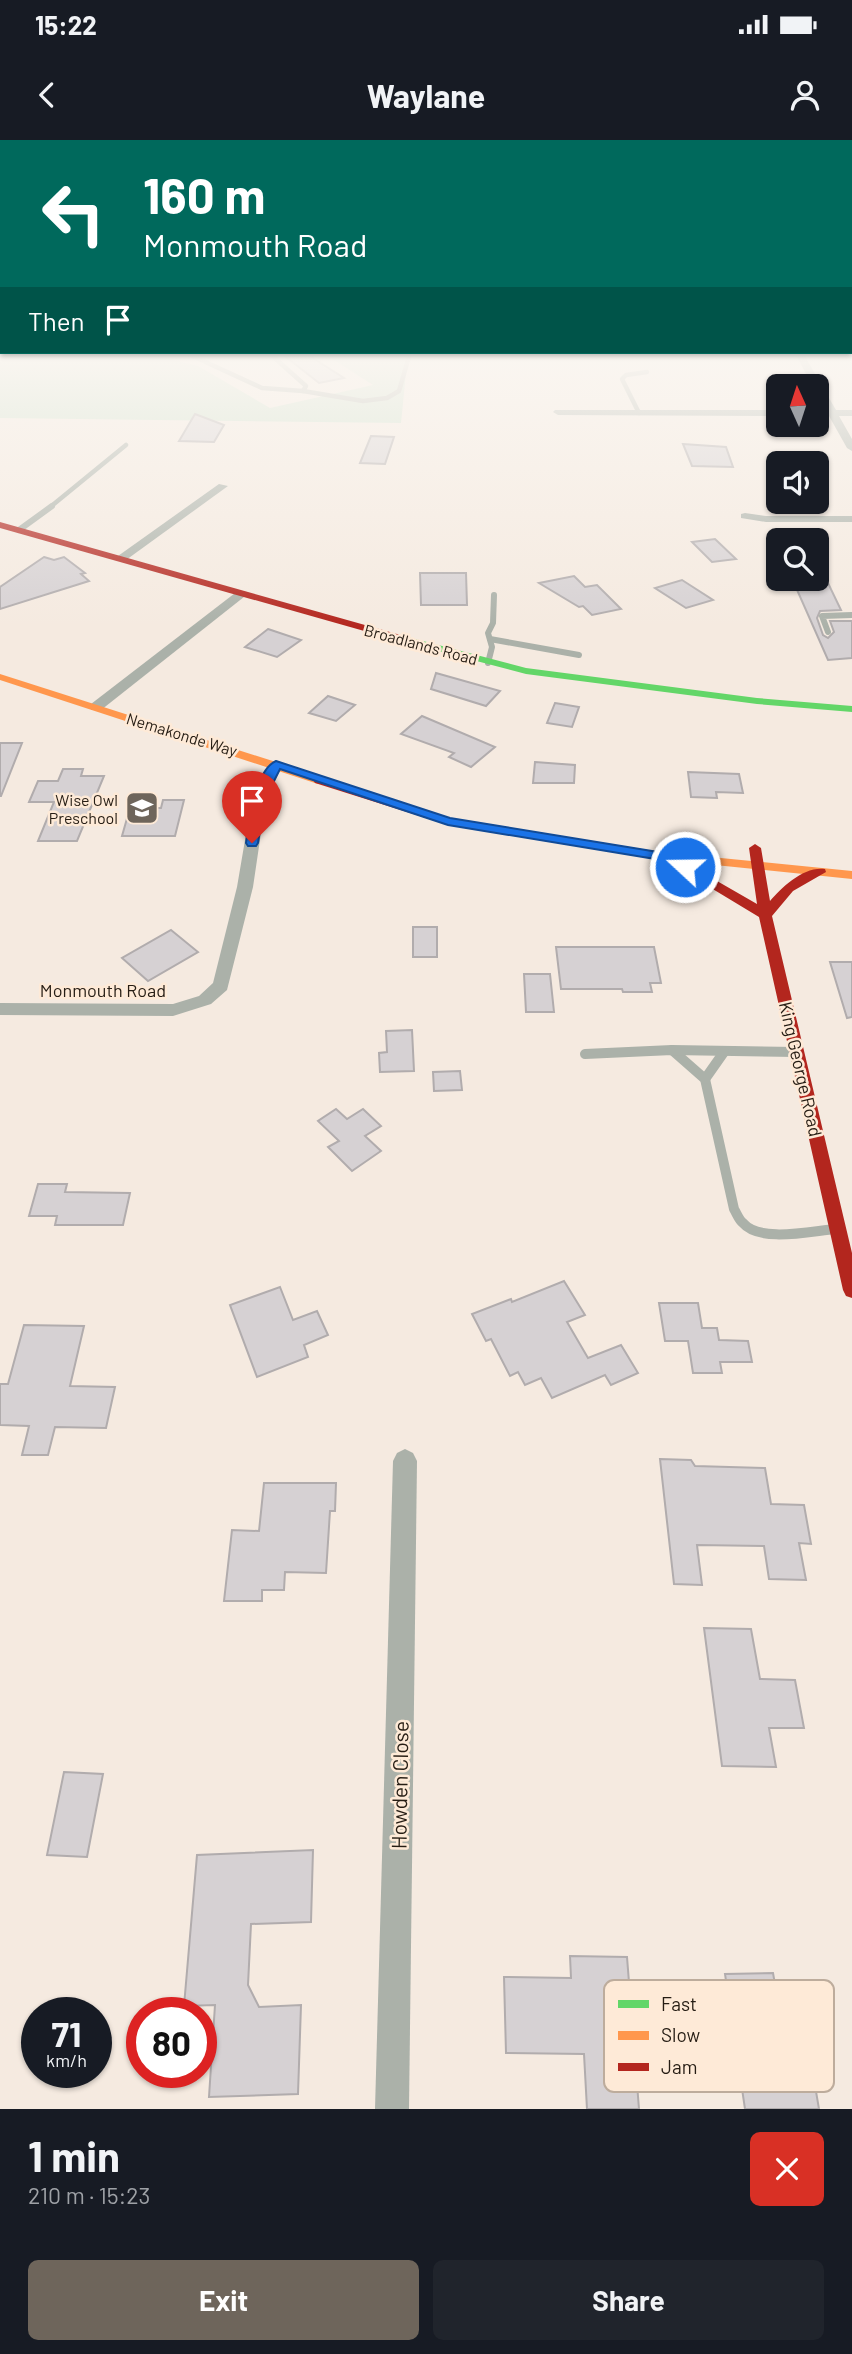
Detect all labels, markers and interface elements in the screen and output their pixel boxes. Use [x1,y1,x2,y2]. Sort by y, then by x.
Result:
text: 15:22 [35,9,97,40]
icon: back [28,76,66,114]
text: Waylane [367,76,485,114]
icon: person [786,76,824,114]
text: 160 m [143,165,265,224]
icon: left [28,168,119,259]
text: Monmouth Road [143,225,367,263]
icon: arrive [99,301,137,339]
text: Then [28,305,85,336]
north arrow [766,374,830,438]
map controls [766,374,829,591]
button: sound [766,451,829,514]
button: search [766,528,829,591]
street label: Broadlands Road [362,620,480,668]
street label: Nemakonde Way [124,708,240,760]
pin [222,771,282,843]
icon: arrive [233,782,271,820]
school or university icon: Wise Owl Preschool [123,789,161,827]
place label: Wise Owl Preschool [49,790,118,827]
position arrow [648,830,722,904]
street label: Monmouth Road [40,979,166,1001]
street label: King George Road [775,999,827,1139]
street label: Howden Close [385,1721,413,1849]
legend [604,1980,834,2092]
text: Fast [661,1992,697,2015]
speed limit sign: 80 [126,1997,217,2088]
text: 71 [51,2012,81,2054]
text: Slow [661,2023,700,2046]
text: km/h [46,2049,87,2071]
text: Jam [661,2055,697,2078]
text: 1 min [28,2130,120,2180]
button: close [750,2132,824,2206]
text: 210 m · 15:23 [28,2181,150,2209]
button: Exit [28,2260,419,2340]
button: Share [433,2260,824,2340]

